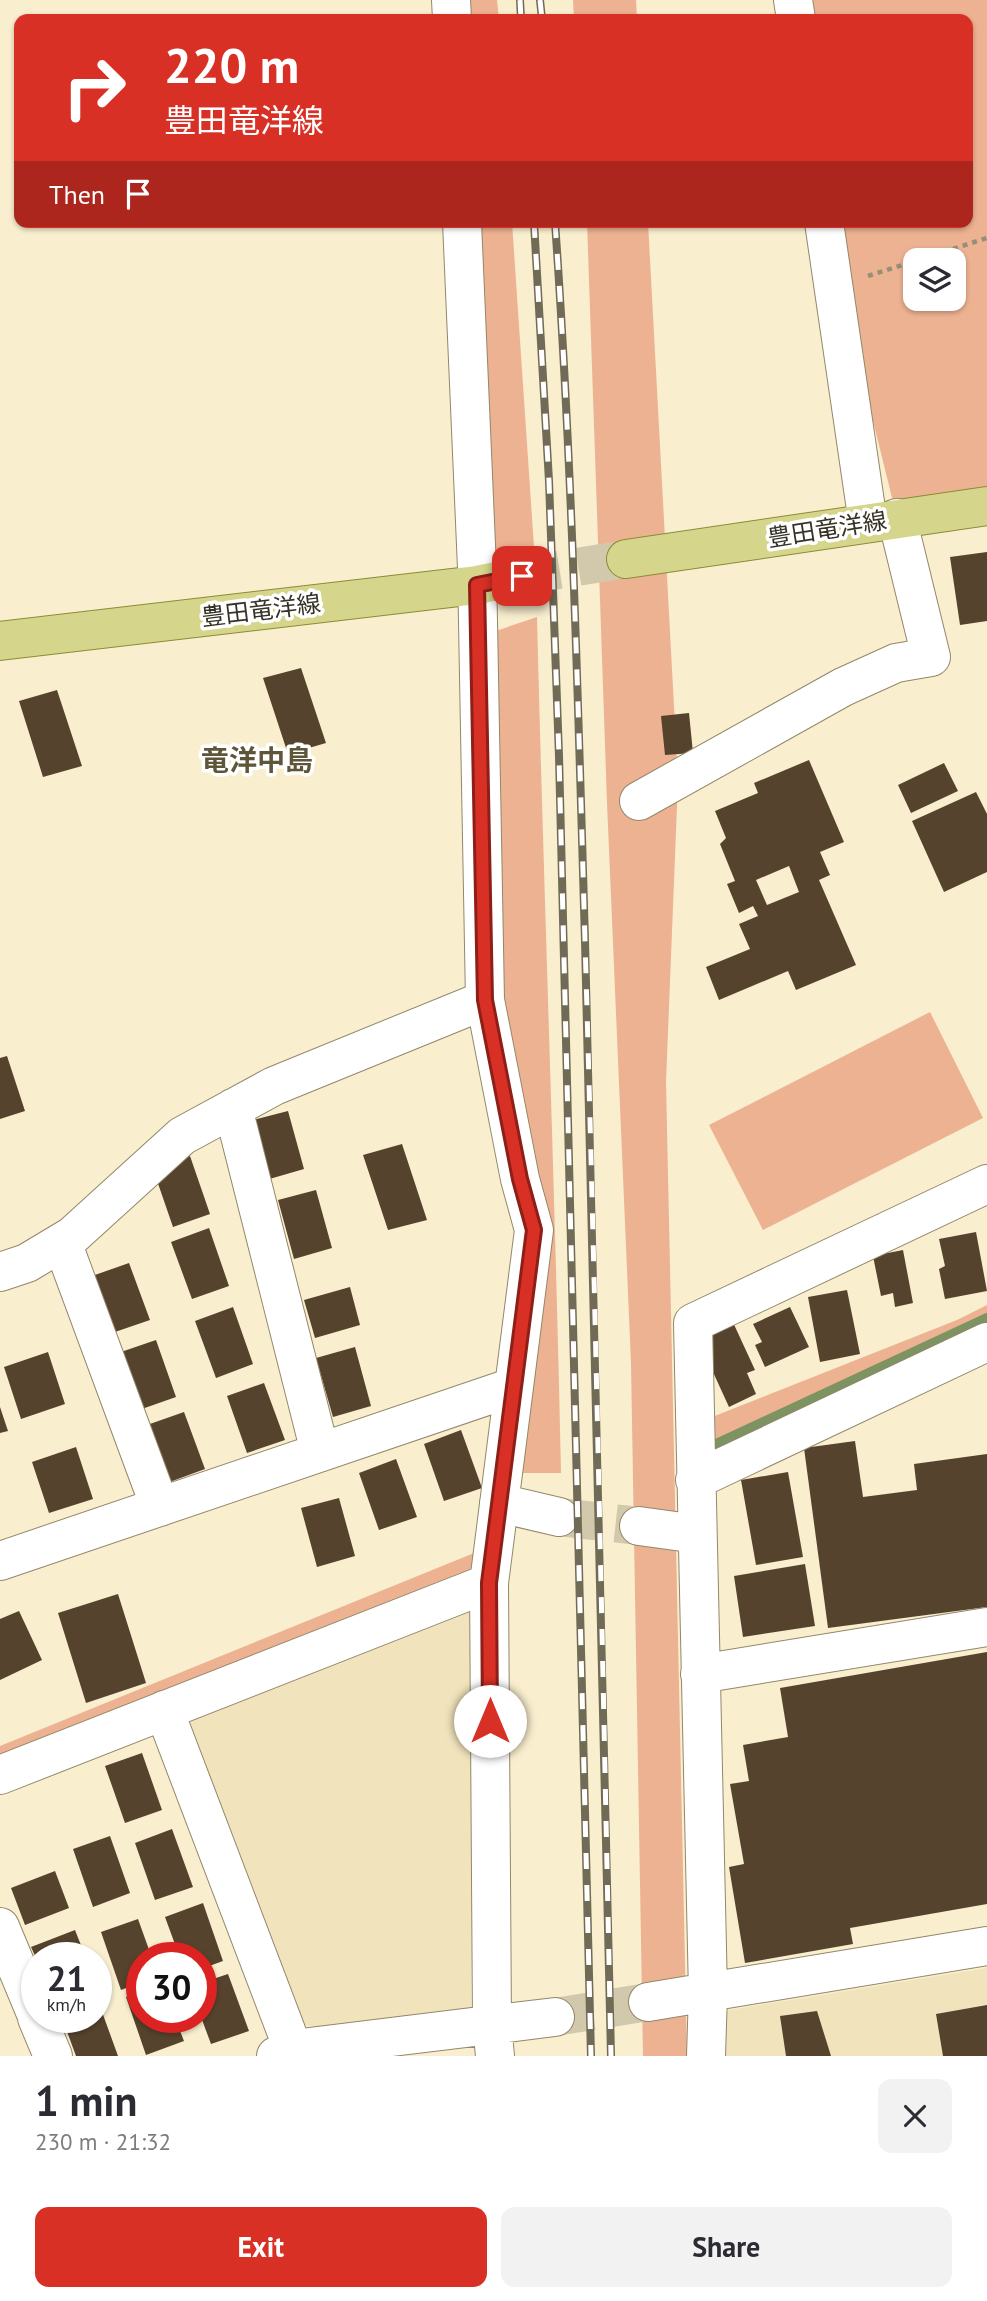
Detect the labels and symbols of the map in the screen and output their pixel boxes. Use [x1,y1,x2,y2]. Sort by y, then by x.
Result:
street label: 豊田竜洋線 [765,504,889,554]
pin [492,546,552,606]
street label: 豊田竜洋線 [200,587,322,633]
district label: 竜洋中島 [201,741,313,778]
position arrow [453,1684,527,1758]
speed limit sign: 30 [126,1942,217,2033]

